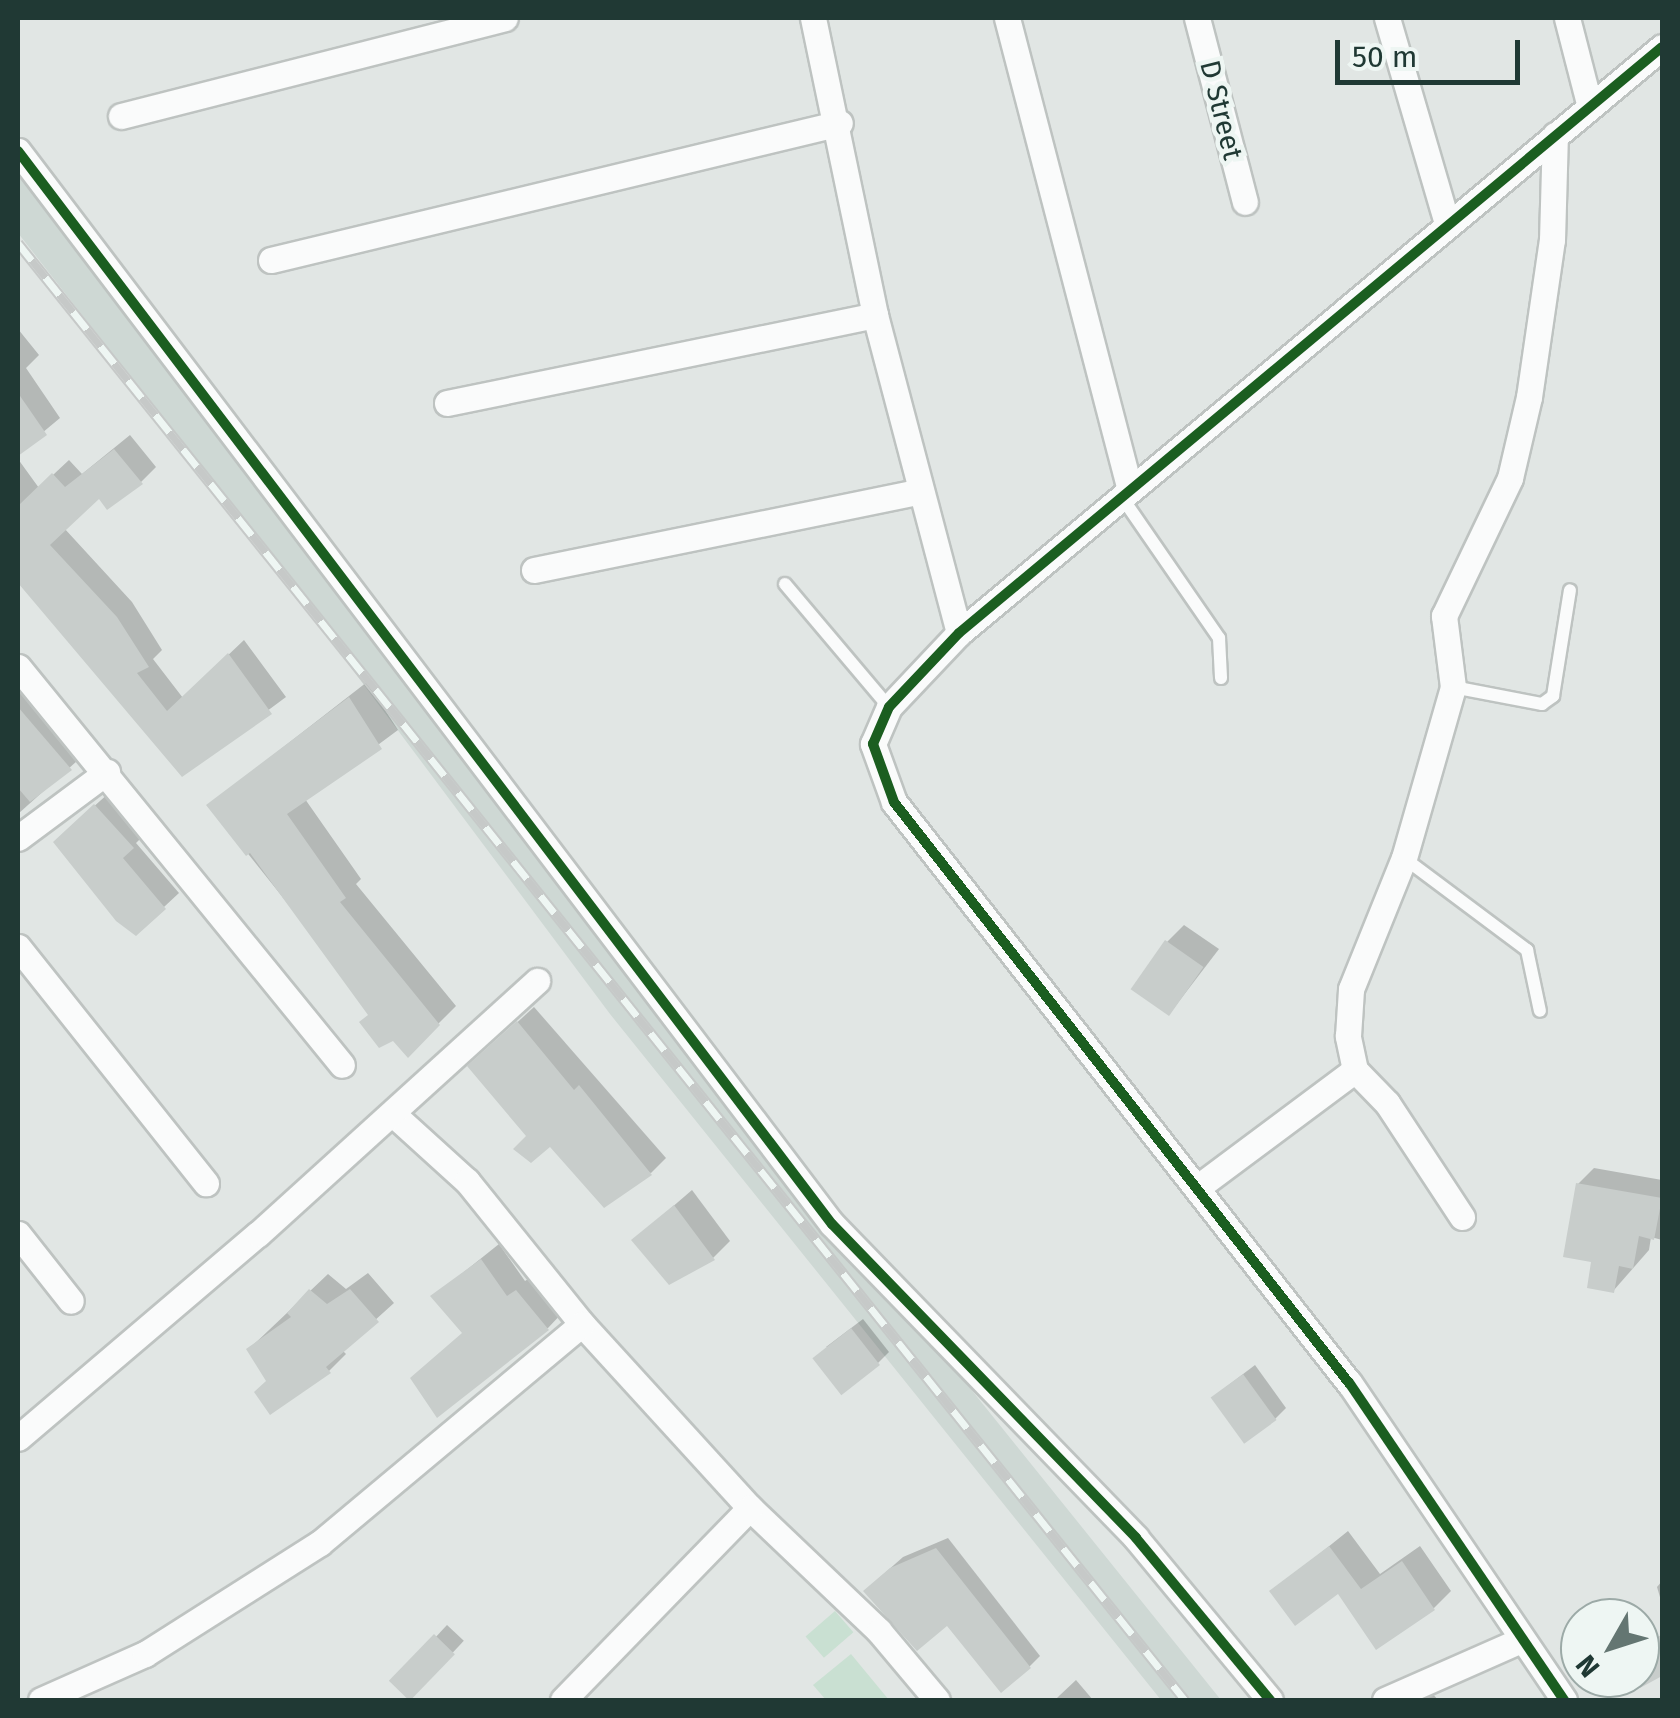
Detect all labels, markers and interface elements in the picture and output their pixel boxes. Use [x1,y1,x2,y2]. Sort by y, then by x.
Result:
scale bar [1340,20,1525,82]
text: 50 m [1352,39,1417,75]
street label: D Street [1192,57,1250,163]
north arrow [1560,1598,1660,1698]
text: N [1569,1648,1607,1684]

